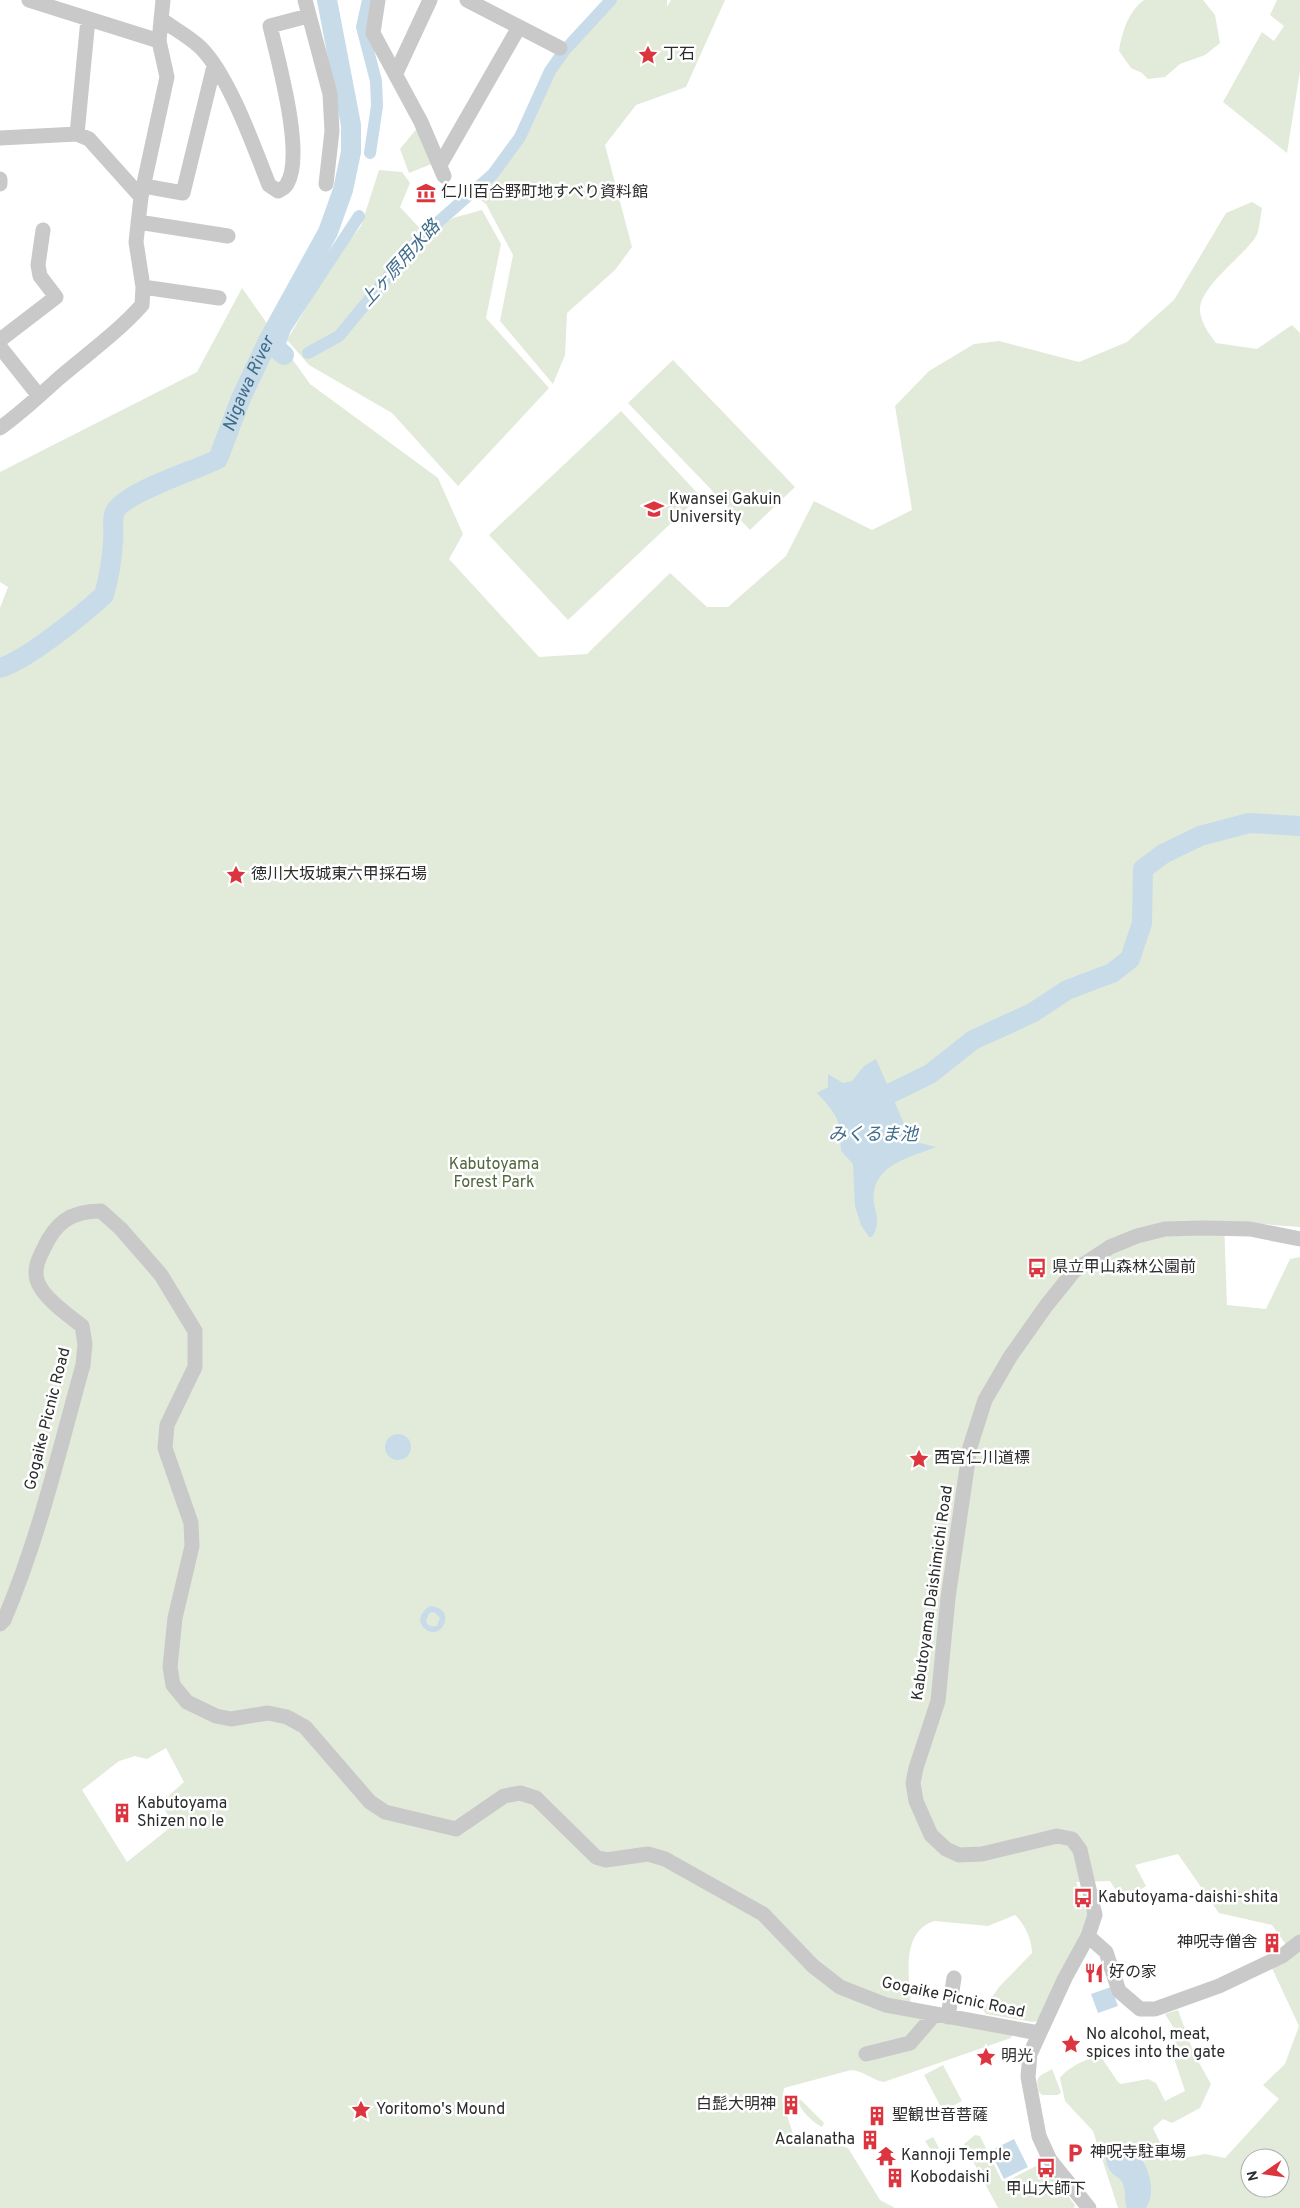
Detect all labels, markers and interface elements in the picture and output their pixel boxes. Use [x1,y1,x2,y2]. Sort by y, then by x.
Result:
place icon: 丁石 [637,44,659,66]
place label: 丁石 [663,45,695,65]
museum icon: 仁川百合野町地すべり資料館 [415,182,437,204]
place label: 仁川百合野町地すべり資料館 [441,183,648,203]
water label: 上ヶ原用水路 [356,215,447,312]
water label: Nigawa River [218,330,281,435]
place label: Kwansei Gakuin University [669,490,781,528]
school or university icon: Kwansei Gakuin University [643,498,665,520]
place icon: 徳川大坂城東六甲採石場 [225,864,247,886]
place label: 徳川大坂城東六甲採石場 [251,865,427,885]
water label: みくるま池 [828,1124,920,1147]
park label: Kabutoyama Forest Park [449,1155,539,1193]
bus stop icon: 県立甲山森林公園前 [1026,1257,1048,1279]
place label: 県立甲山森林公園前 [1052,1258,1196,1278]
street label: Gogaike Picnic Road [21,1346,75,1492]
place icon: 西宮仁川道標 [908,1448,930,1470]
place label: 西宮仁川道標 [934,1449,1030,1469]
street label: Kabutoyama Daishimichi Road [908,1484,958,1702]
place label: Kabutoyama Shizen no Ie [137,1794,227,1832]
building icon: Kabutoyama Shizen no Ie [111,1802,133,1824]
bus stop icon: Kabutoyama-daishi-shita [1072,1887,1094,1909]
place label: Kabutoyama-daishi-shita [1098,1888,1278,1908]
building icon: 神呪寺僧舎 [1261,1932,1283,1954]
place label: 神呪寺僧舎 [1177,1933,1257,1953]
restaurant icon: 好の家 [1083,1962,1105,1984]
place label: 好の家 [1109,1963,1157,1983]
street label: Gogaike Picnic Road [879,1973,1027,2023]
place label: No alcohol, meat, spices into the gate [1086,2025,1225,2063]
place icon: No alcohol, meat, spices into the gate [1060,2033,1082,2055]
place icon: 明光 [975,2046,997,2068]
place label: 明光 [1001,2047,1033,2067]
building icon: 白髭大明神 [780,2094,802,2116]
place label: 白髭大明神 [696,2095,776,2115]
place icon: Yoritomo's Mound [350,2099,372,2121]
place label: Yoritomo's Mound [376,2100,505,2120]
building icon: 聖観世音菩薩 [866,2105,888,2127]
place label: 聖観世音菩薩 [892,2106,988,2126]
building icon: Acalanatha [859,2129,881,2151]
place label: Acalanatha [775,2130,855,2150]
parking icon: 神呪寺駐車場 [1064,2142,1086,2164]
place label: 神呪寺駐車場 [1090,2143,1186,2163]
temple icon: Kannoji Temple [875,2145,897,2167]
place label: Kannoji Temple [901,2146,1011,2166]
north arrow [1240,2148,1290,2198]
bus stop icon: 甲山大師下 [1035,2157,1057,2179]
building icon: Kobodaishi [884,2167,906,2189]
place label: Kobodaishi [910,2168,990,2188]
text: N [1244,2169,1263,2182]
place label: 甲山大師下 [1006,2180,1086,2200]

